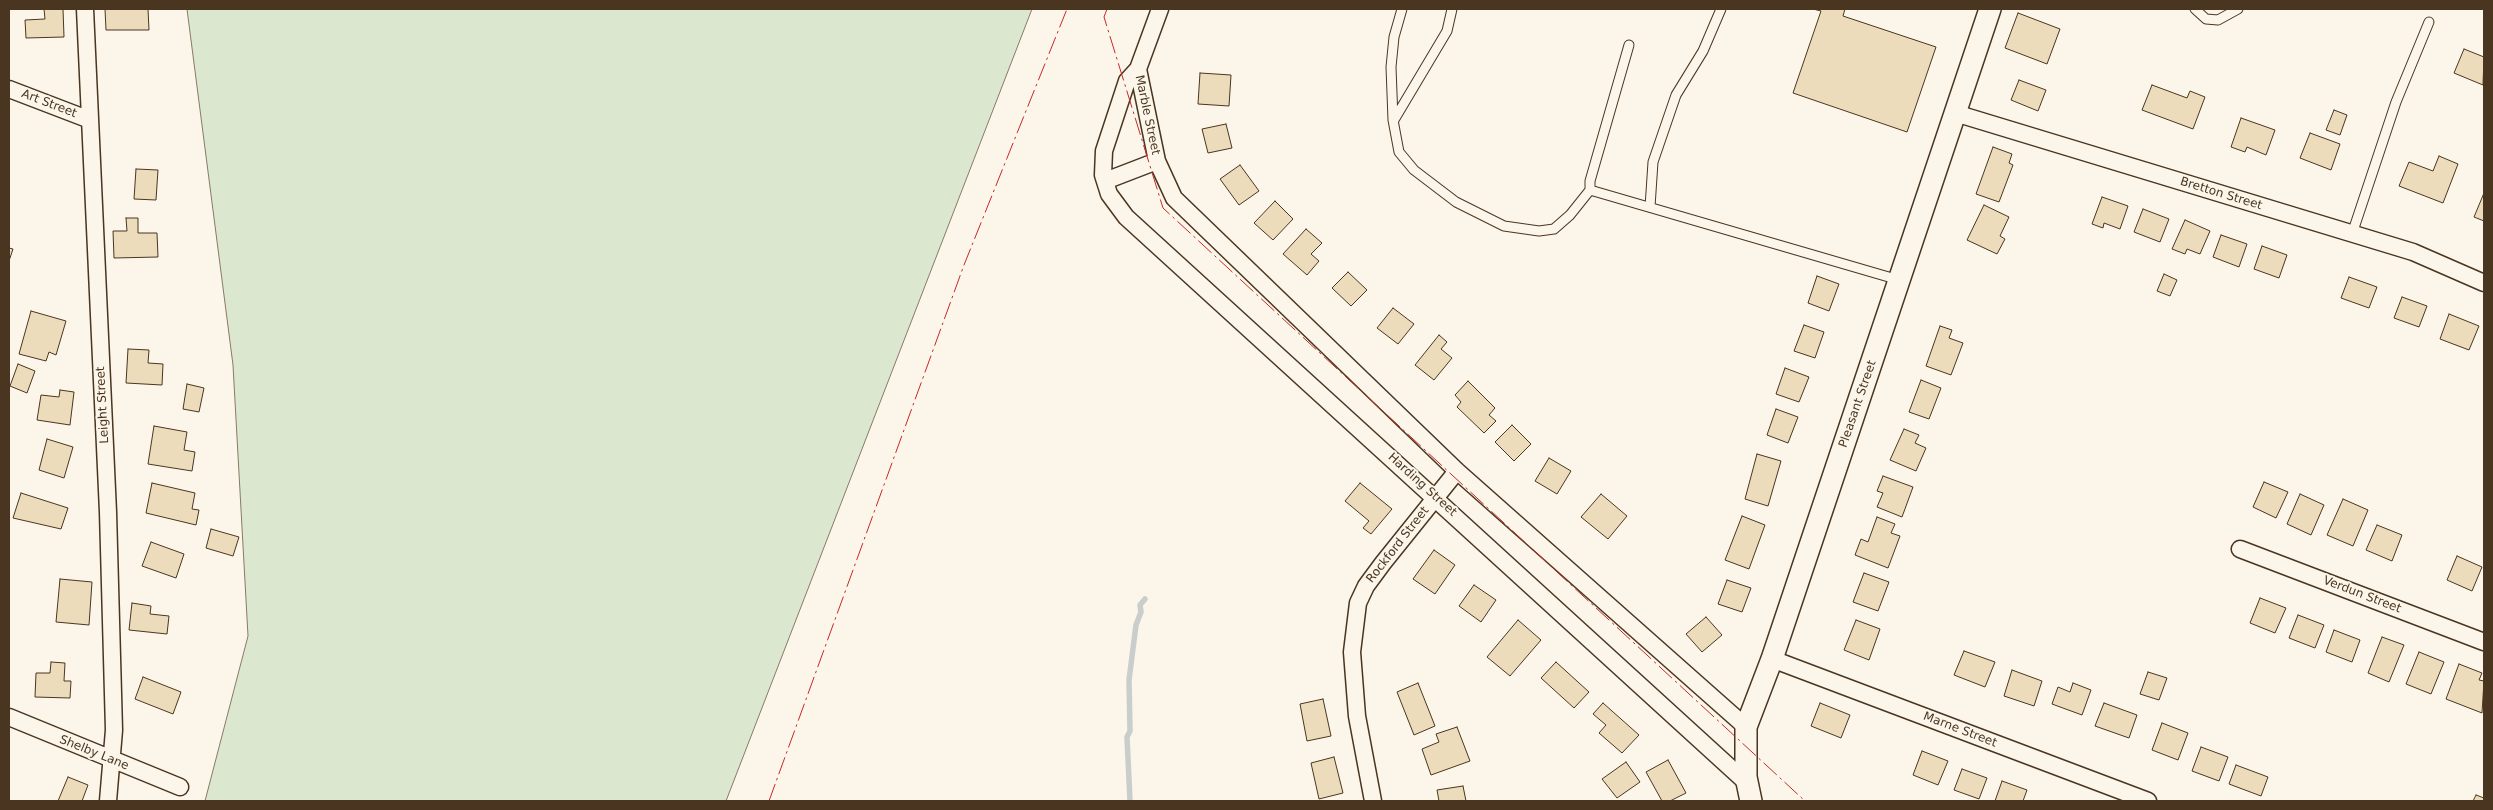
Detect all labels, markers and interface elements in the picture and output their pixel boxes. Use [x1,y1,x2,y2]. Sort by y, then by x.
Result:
street label: Marble Street [1132,74,1162,156]
street label: Art Street [19,87,79,121]
street label: Bretton Street [2178,175,2264,213]
street label: Pleasant Street [1836,358,1880,450]
street label: Leight Street [94,366,112,444]
street label: Harding Street [1385,450,1459,520]
street label: Rockford Street [1364,504,1432,586]
street label: Verdun Street [2321,573,2403,617]
street label: Marne Street [1921,709,1999,751]
street label: Shelby Lane [57,733,131,773]

